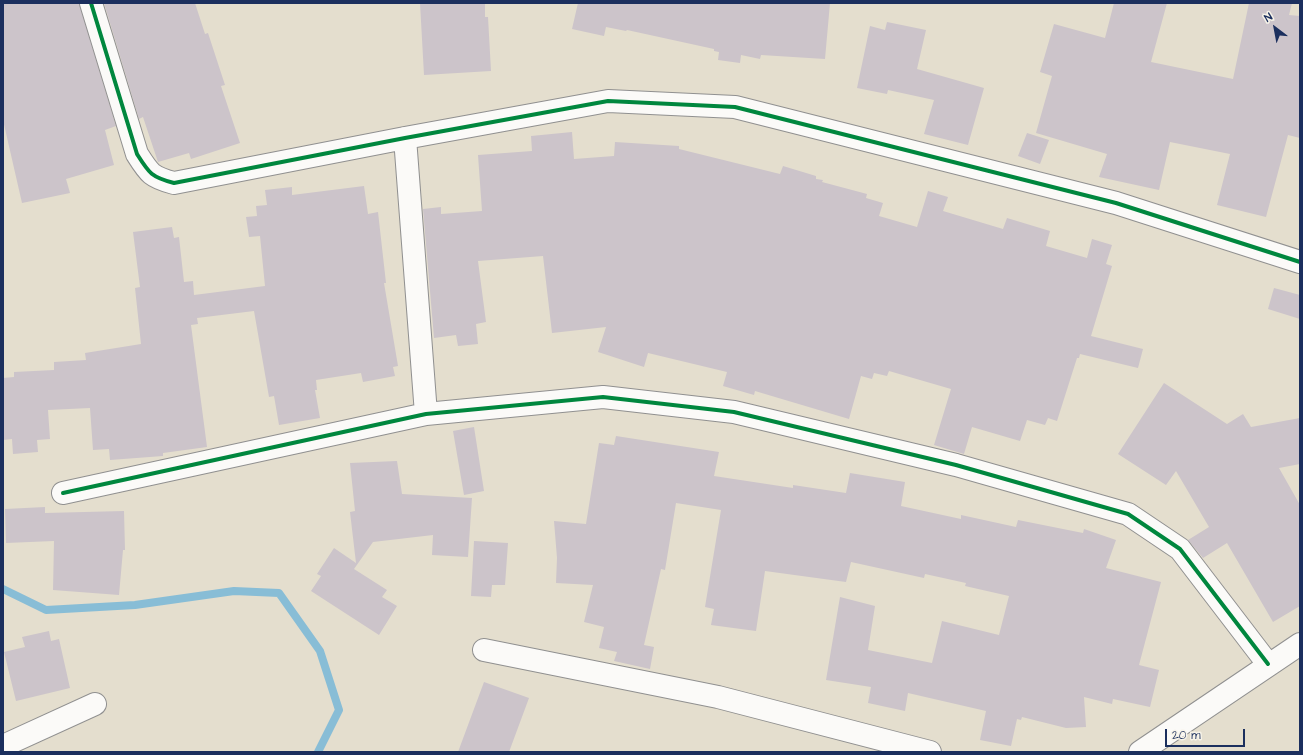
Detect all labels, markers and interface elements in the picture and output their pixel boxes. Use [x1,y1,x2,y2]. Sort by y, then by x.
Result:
north arrow [1255,8,1295,48]
text: N [1261,9,1275,26]
scale bar [1167,721,1247,747]
text: 20 m [1172,727,1201,744]

